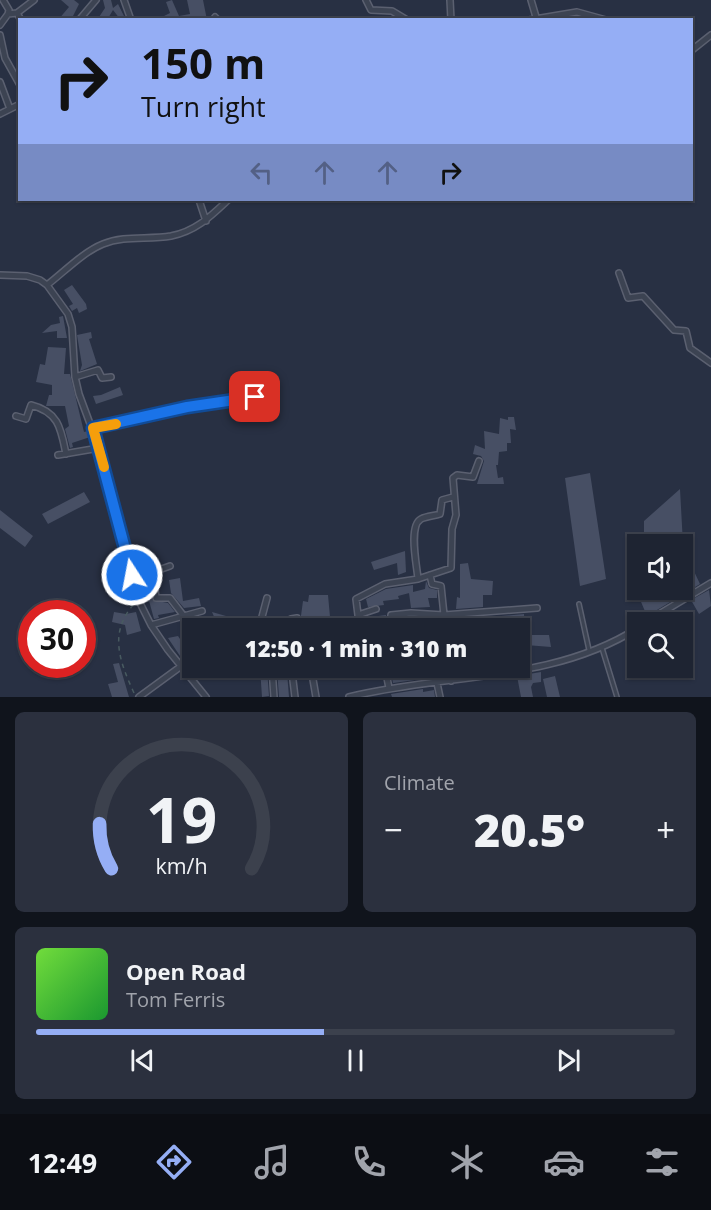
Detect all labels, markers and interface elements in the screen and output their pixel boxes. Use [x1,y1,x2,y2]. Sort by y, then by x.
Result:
text: 150 m [141,34,265,91]
icon: right [42,42,120,120]
text: Turn right [141,88,266,125]
icon: left [245,156,278,189]
icon: ahead [308,156,341,189]
icon: ahead [371,156,404,189]
icon: right [434,156,467,189]
pin [229,371,280,422]
icon: arrive [238,380,271,413]
map controls [627,534,693,678]
button: sound [627,534,693,600]
position arrow [100,543,164,607]
speed limit sign: 30 [18,600,96,678]
button: search [627,612,693,678]
text: 12:50 · 1 min · 310 m [245,633,467,663]
text: Climate [384,769,455,796]
text: 19 [146,776,217,861]
text: 20.5° [474,799,585,860]
text: − [384,807,403,852]
text: + [656,807,675,852]
text: km/h [155,851,208,880]
text: Open Road [126,956,246,986]
text: Tom Ferris [126,986,225,1013]
icon: previous [126,1044,159,1077]
icon: pause [339,1044,372,1077]
icon: next [552,1044,585,1077]
icon: directions [153,1141,195,1183]
icon: music [251,1141,293,1183]
icon: phone [348,1141,390,1183]
icon: climate [446,1141,488,1183]
icon: car [543,1141,585,1183]
icon: filters [641,1141,683,1183]
text: 12:49 [28,1144,97,1181]

